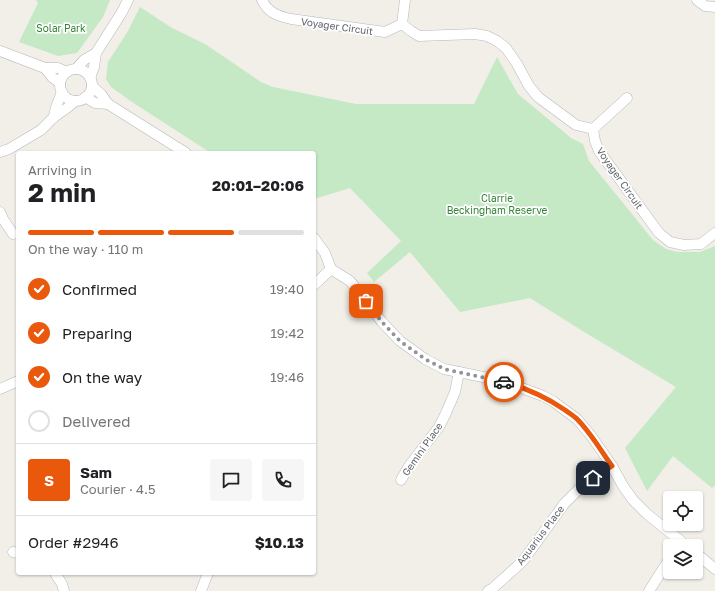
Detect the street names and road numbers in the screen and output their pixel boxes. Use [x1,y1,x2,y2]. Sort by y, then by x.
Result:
street label: Voyager Circuit [300,15,374,37]
street label: Voyager Circuit [594,145,646,211]
street label: Gemini Place [399,420,445,478]
street label: Aquarius Place [514,503,566,567]

